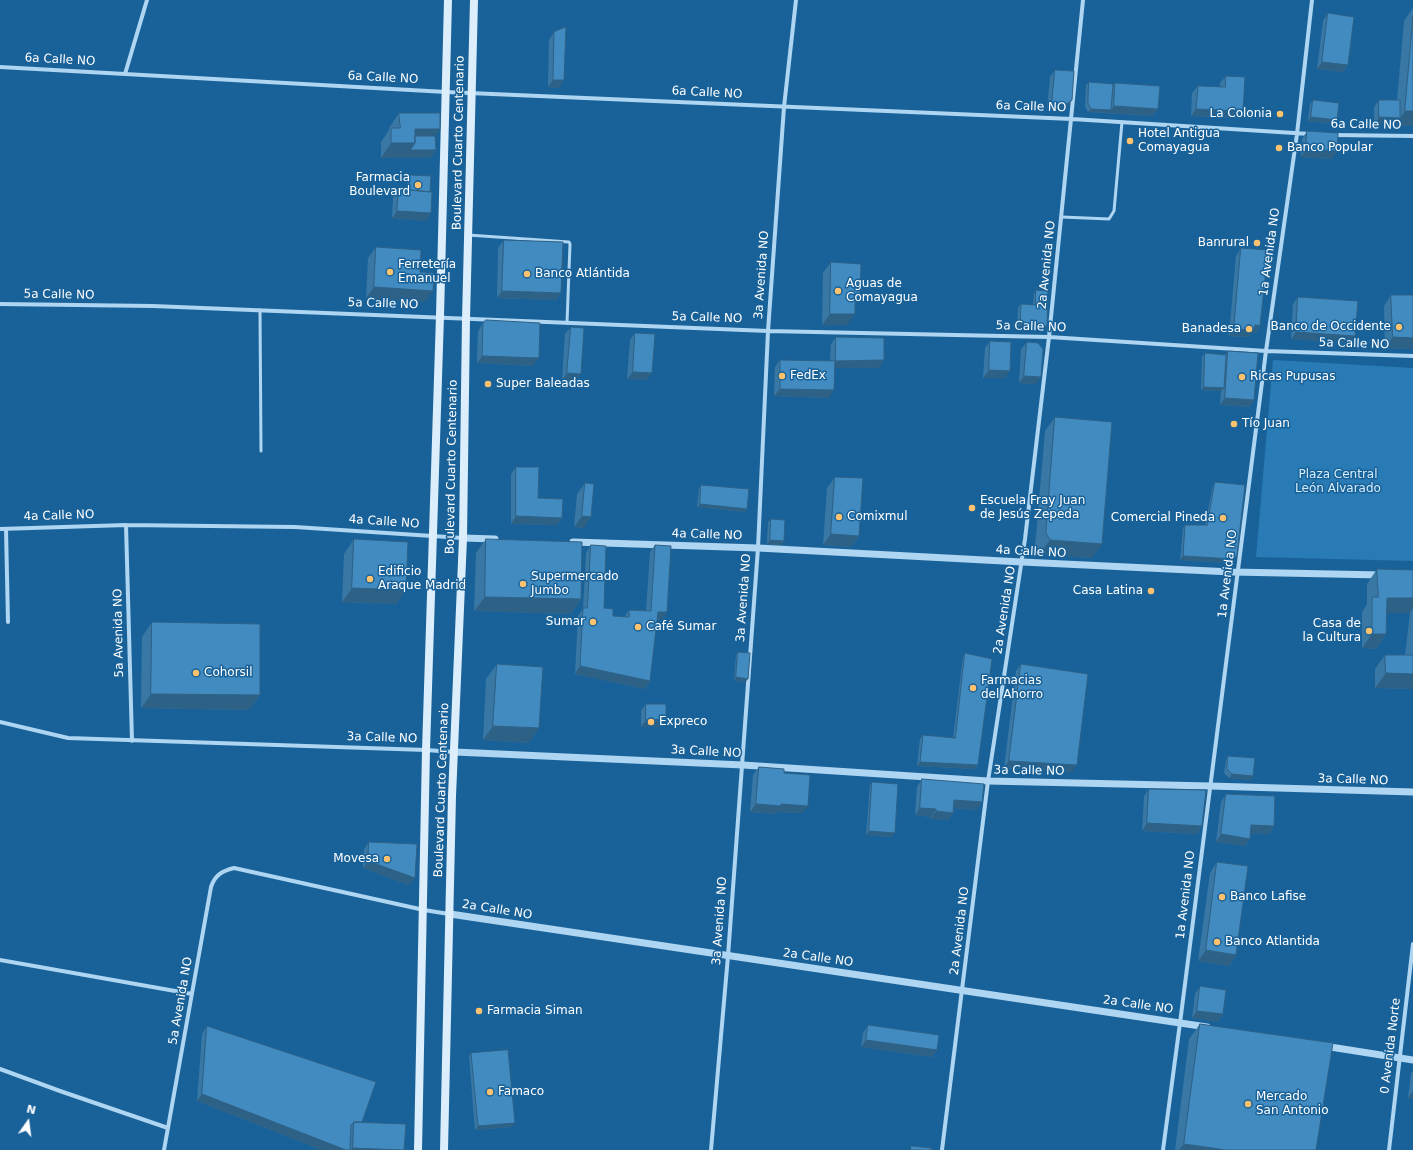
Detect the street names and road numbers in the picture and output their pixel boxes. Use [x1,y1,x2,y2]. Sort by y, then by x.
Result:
street label: 6a Calle NO [24,51,96,69]
street label: Boulevard Cuarto Centenario [450,56,468,230]
street label: 6a Calle NO [347,69,419,87]
street label: 6a Calle NO [671,84,743,102]
street label: 6a Calle NO [995,99,1067,115]
street label: 6a Calle NO [1330,117,1402,133]
street label: 1a Avenida NO [1257,207,1283,297]
street label: 2a Avenida NO [1035,220,1059,310]
street label: 3a Avenida NO [752,230,772,320]
street label: 5a Calle NO [23,287,95,303]
street label: 5a Calle NO [347,296,419,312]
street label: 5a Calle NO [671,310,743,326]
street label: 5a Calle NO [995,319,1067,335]
street label: 5a Calle NO [1318,336,1390,352]
street label: Boulevard Cuarto Centenario [443,380,461,554]
street label: 4a Calle NO [23,508,95,524]
street label: 4a Calle NO [348,512,420,532]
street label: 4a Calle NO [671,527,743,543]
street label: 1a Avenida NO [1215,529,1241,619]
street label: 4a Calle NO [995,543,1067,561]
street label: 3a Avenida NO [734,553,754,643]
street label: 2a Avenida NO [991,565,1019,655]
street label: 5a Avenida NO [111,588,127,678]
street label: Boulevard Cuarto Centenario [432,702,452,878]
street label: 3a Calle NO [346,730,418,746]
street label: 3a Calle NO [670,743,742,761]
street label: 3a Calle NO [993,763,1065,779]
street label: 3a Calle NO [1317,772,1389,788]
street label: 1a Avenida NO [1173,850,1199,940]
street label: 3a Avenida NO [710,876,730,966]
street label: 2a Avenida NO [947,886,973,976]
street label: 2a Calle NO [461,897,533,923]
street label: 2a Calle NO [782,946,854,970]
street label: 5a Avenida NO [166,956,196,1046]
street label: 2a Calle NO [1102,993,1174,1017]
street label: 0 Avenida Norte [1378,997,1404,1095]

